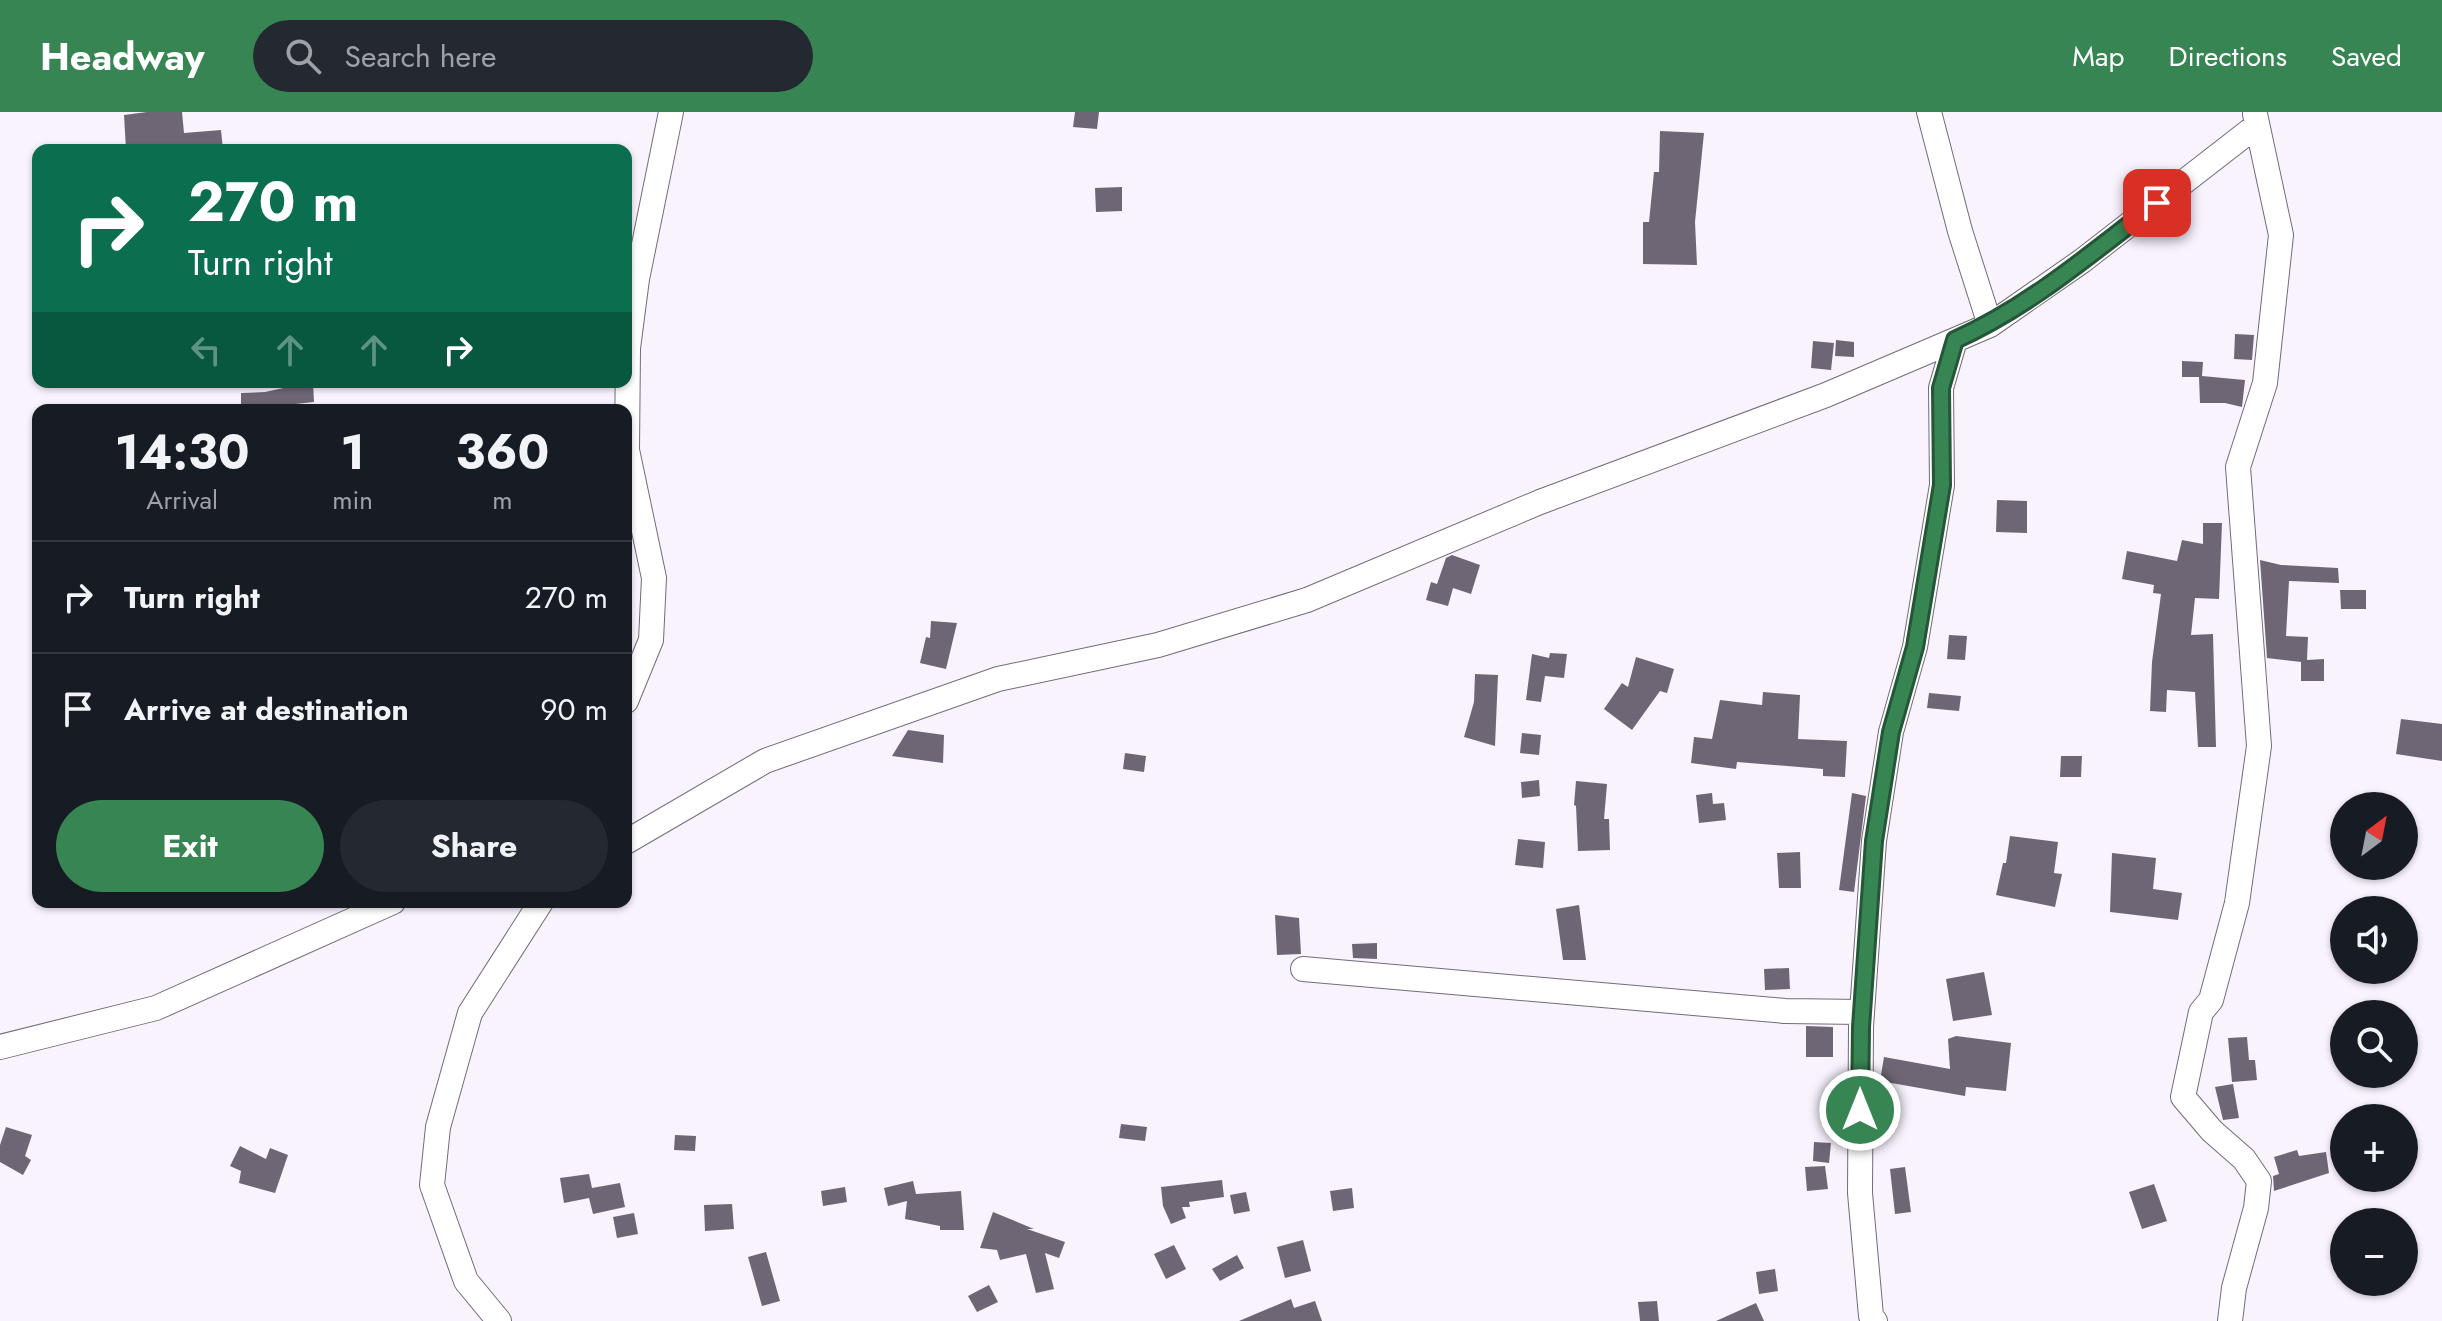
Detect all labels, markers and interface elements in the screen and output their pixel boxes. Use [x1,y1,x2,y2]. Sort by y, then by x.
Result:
search box [253,20,813,92]
text: Headway [40,29,205,84]
icon: search [281,34,325,78]
text: Search here [345,35,496,78]
text: Map [2072,36,2124,77]
text: Directions [2168,36,2287,77]
text: Saved [2331,36,2402,77]
text: 270 m [188,161,358,242]
pin [2123,169,2191,237]
icon: right [56,176,160,280]
icon: arrive [2135,181,2179,225]
text: Turn right [188,236,333,288]
icon: left [184,328,228,372]
icon: ahead [268,328,312,372]
icon: ahead [352,328,396,372]
icon: right [436,328,480,372]
text: 14:30 [115,418,250,487]
text: 1 [340,418,365,487]
text: 360 [456,418,549,487]
text: Arrival [146,481,218,519]
text: min [332,481,373,519]
text: m [492,481,513,519]
icon: right [56,575,100,619]
text: Turn right [124,576,260,619]
text: 270 m [525,576,608,619]
icon: arrive [56,687,100,731]
text: Arrive at destination [124,688,409,731]
text: 90 m [540,688,608,731]
north arrow [2330,792,2418,880]
map controls [2330,792,2418,1296]
button: Exit [56,800,324,892]
button: Share [340,800,608,892]
button: sound [2330,896,2418,984]
button: search [2330,1000,2418,1088]
position arrow [1818,1068,1902,1152]
button: + [2330,1104,2418,1192]
button: − [2330,1208,2418,1296]

